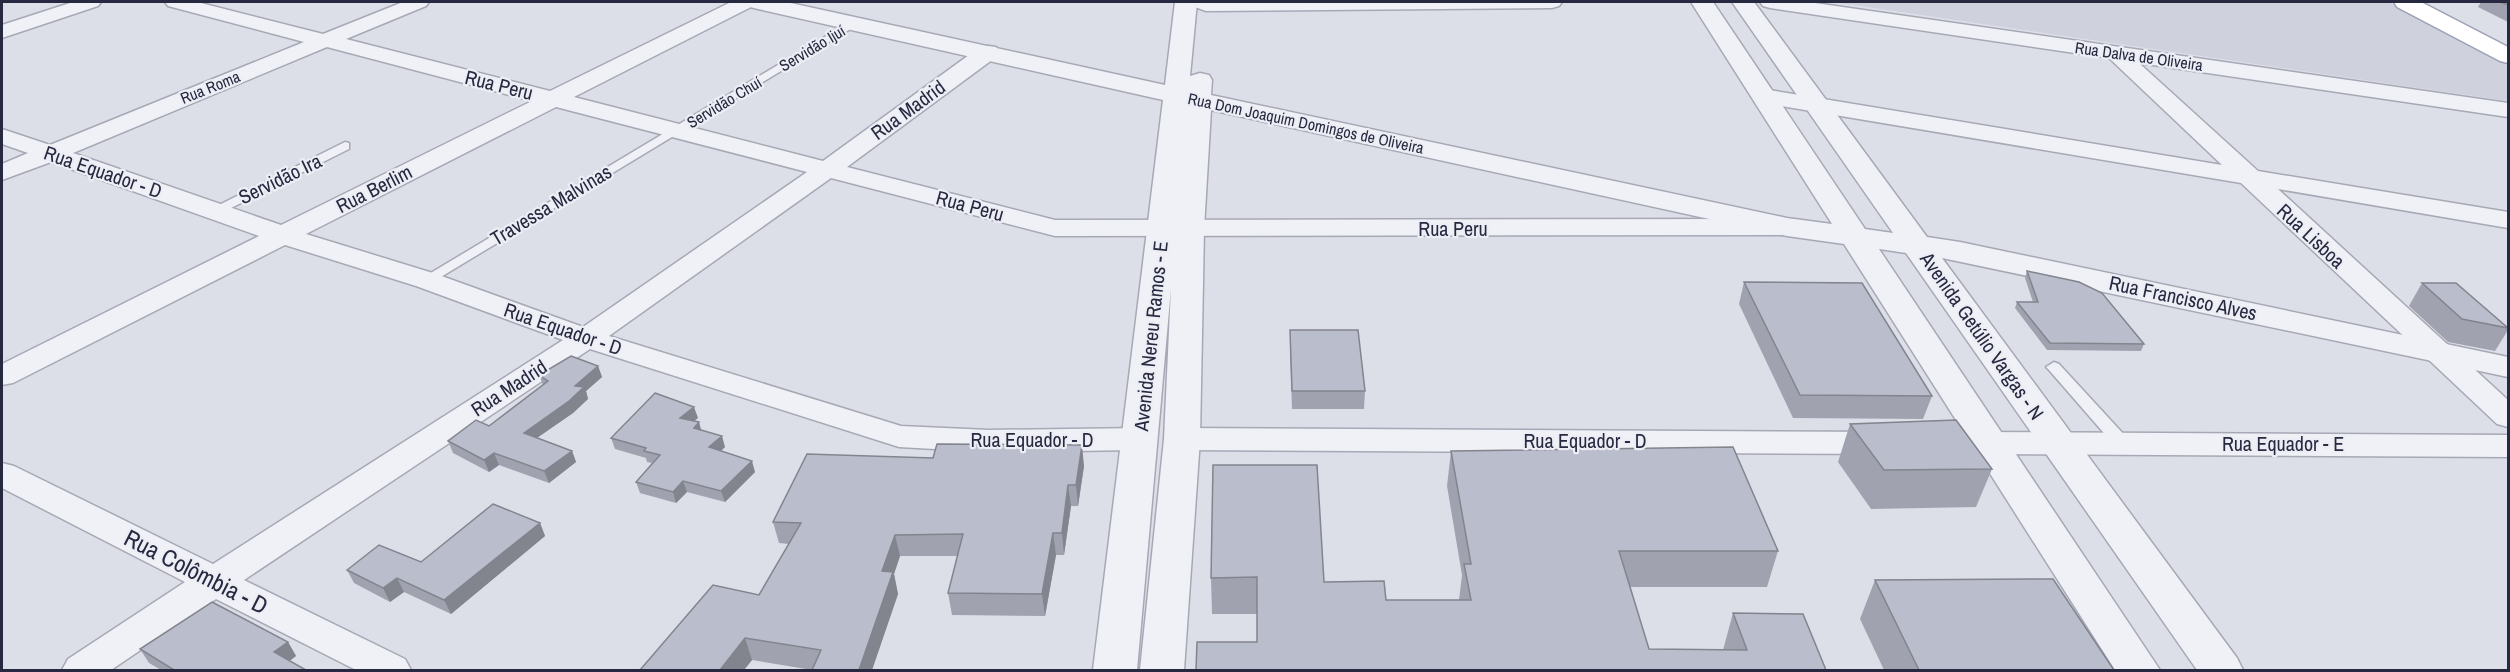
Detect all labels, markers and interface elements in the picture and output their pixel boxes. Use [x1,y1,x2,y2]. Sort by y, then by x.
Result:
street label: Servidão Ijuí [775,19,850,76]
street label: Rua Dalva de Oliveira [2074,36,2205,76]
street label: Rua Peru [462,63,536,106]
street label: Rua Roma [177,65,244,109]
street label: Servidão Chuí [682,71,766,133]
street label: Rua Madrid [865,73,950,146]
street label: Rua Dom Joaquim Domingos de Oliveira [1186,87,1427,159]
street label: Rua Equador - D [41,139,166,204]
street label: Servidão Ira [234,147,326,210]
street label: Rua Berlim [331,158,416,219]
street label: Travessa Malvinas [485,158,616,251]
street label: Rua Peru [933,184,1007,228]
street label: Rua Lisboa [2271,197,2351,274]
street label: Rua Peru [1418,215,1488,242]
street label: Avenida Nereu Ramos - E [1127,239,1174,433]
street label: Avenida Getúlio Vargas - N [1914,246,2051,425]
street label: Rua Francisco Alves [2107,269,2259,326]
street label: Rua Equador - D [501,296,626,361]
street label: Rua Madrid [465,353,552,422]
street label: Rua Equador - D [970,426,1094,453]
street label: Rua Equador - D [1523,427,1647,454]
street label: Rua Equador - E [2222,430,2344,457]
street label: Rua Colômbia - D [119,521,274,621]

